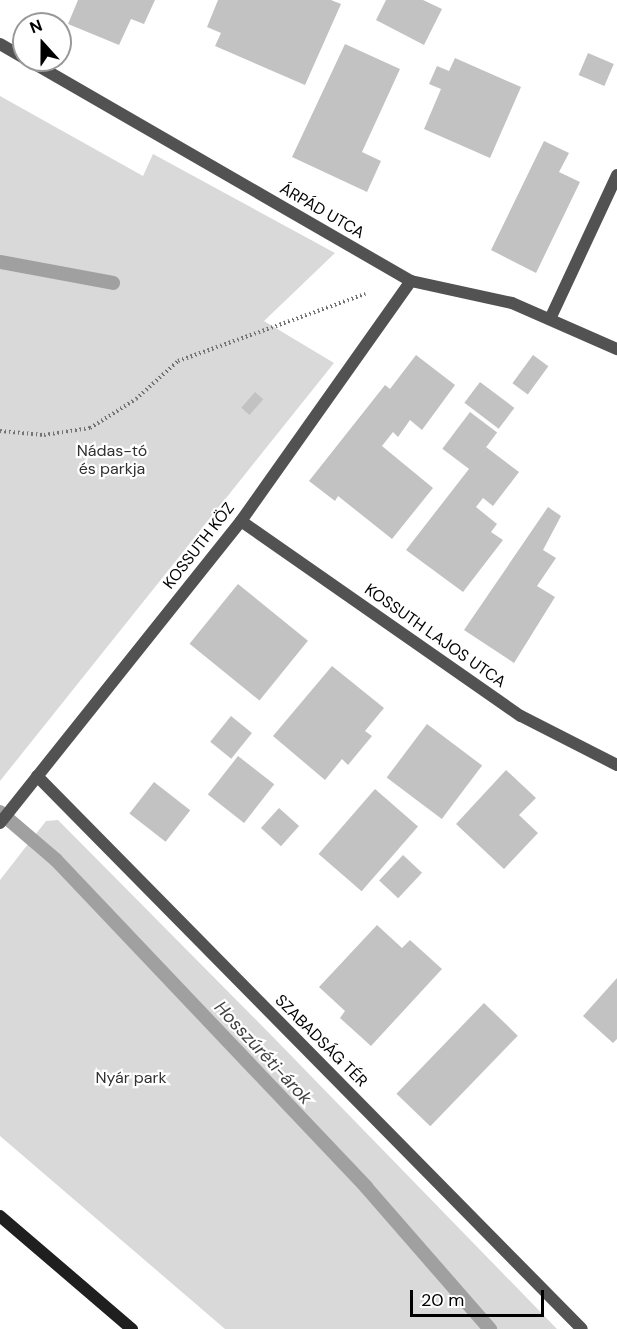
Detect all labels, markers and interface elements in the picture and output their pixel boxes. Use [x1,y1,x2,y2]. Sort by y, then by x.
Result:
north arrow [12,12,72,72]
text: N [27,15,45,38]
street label: ÁRPÁD UTCA [276,179,368,243]
park label: Nádas-tó és parkja [77,441,147,479]
street label: KOSSUTH KÖZ [159,499,239,593]
street label: KOSSUTH LAJOS UTCA [361,580,509,692]
street label: SZABADSÁG TÉR [271,991,371,1091]
water label: Hosszúréti-árok [210,997,316,1109]
park label: Nyár park [95,1068,167,1088]
scale bar [413,1278,546,1316]
text: 20 m [421,1288,464,1312]

